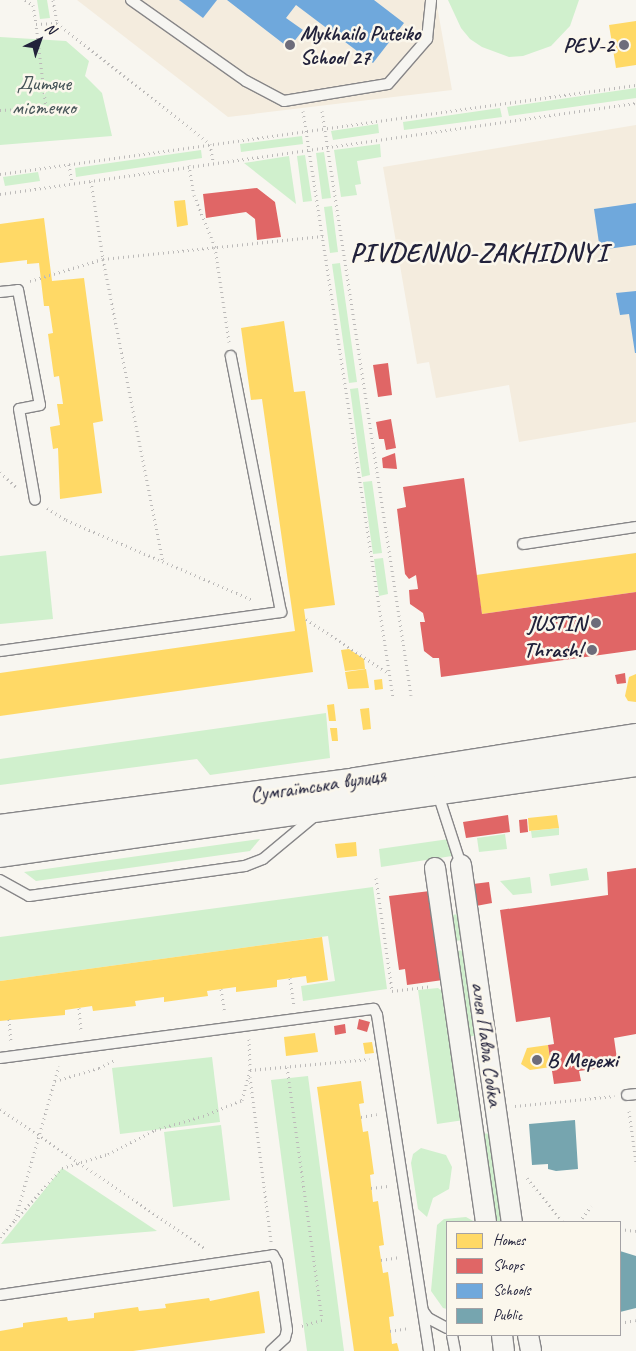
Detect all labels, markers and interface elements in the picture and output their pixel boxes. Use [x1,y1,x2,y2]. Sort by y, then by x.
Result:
north arrow [15,15,65,65]
text: N [41,19,59,38]
place label: Mykhailo Puteiko School 27 [300,20,420,70]
place label: РЕУ-2 [563,32,614,58]
marker: Mykhailo Puteiko School 27 [284,39,296,51]
marker: РЕУ-2 [618,39,630,51]
park label: Дитяче містечко [12,70,76,120]
district label: PIVDENNO-ZAKHIDNYI [350,237,608,269]
place label: JUSTIN [528,610,586,636]
marker: JUSTIN [590,617,602,629]
place label: Thrash! [523,637,582,663]
marker: Thrash! [586,644,598,656]
street label: Сумгаїтська вулиця [248,763,388,807]
street label: алея Павла Собка [466,981,508,1107]
place label: В Мережі [547,1047,617,1073]
marker: В Мережі [531,1054,543,1066]
legend [446,1221,621,1336]
text: Homes [493,1231,525,1250]
text: Shops [493,1256,524,1275]
text: Schools [493,1281,530,1300]
text: Public [493,1306,522,1325]

